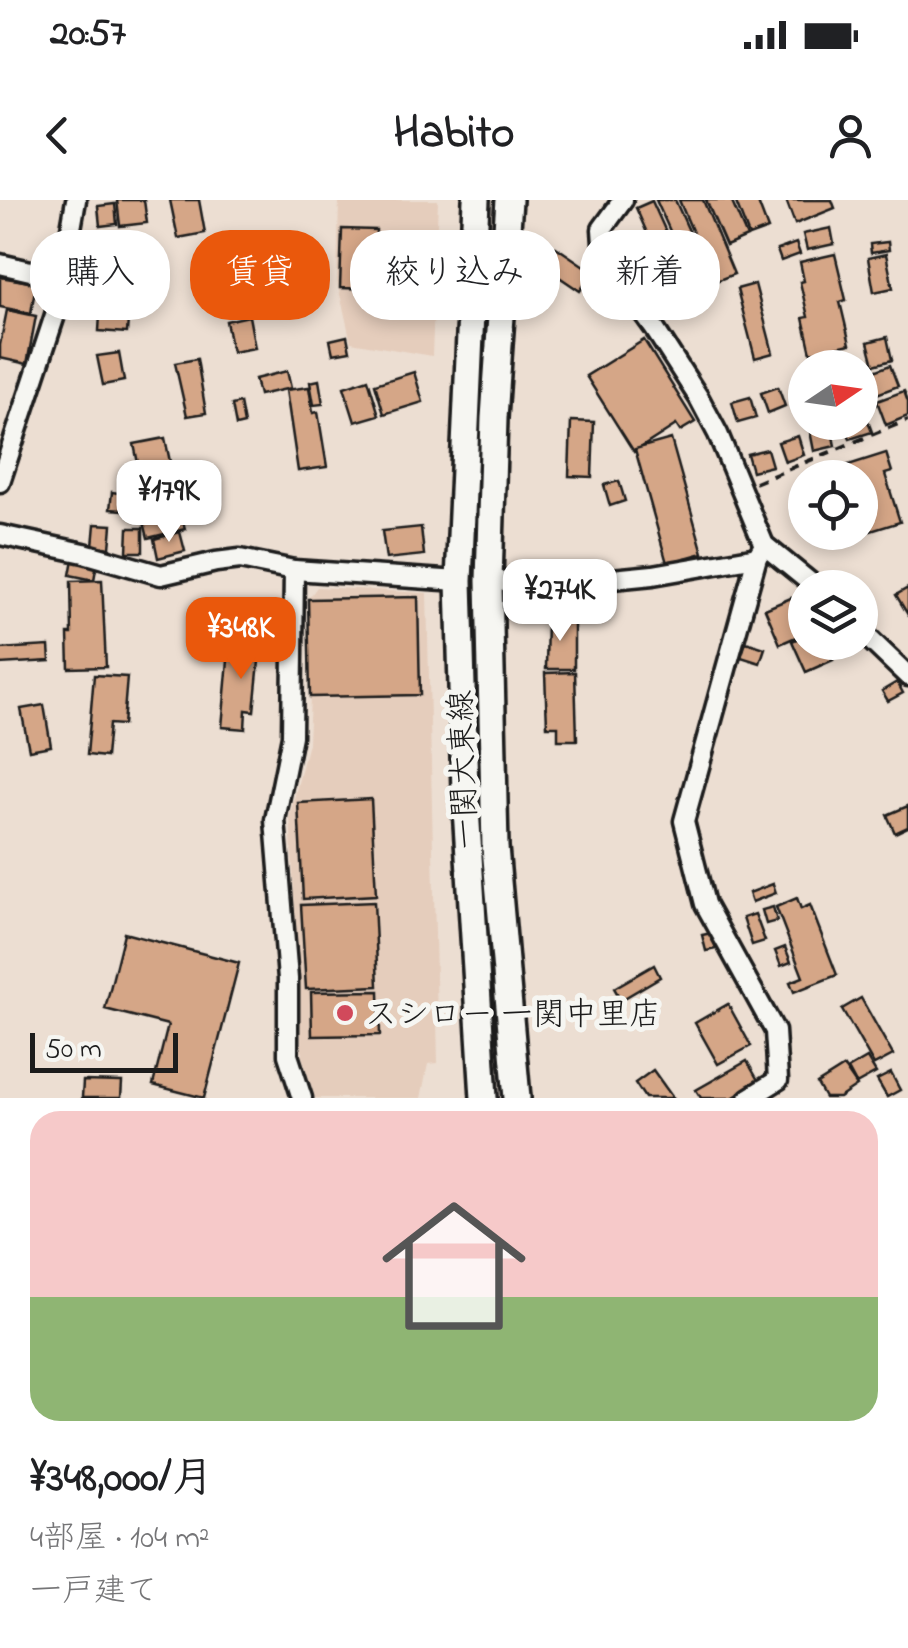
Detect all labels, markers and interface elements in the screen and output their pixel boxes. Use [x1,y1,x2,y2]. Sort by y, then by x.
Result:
text: 20:57 [50,7,126,63]
text: Habito [394,102,514,168]
icon: back [30,108,85,163]
icon: person [823,108,878,163]
chip: 購入 [30,230,170,320]
chip: 賃貸 [190,230,330,320]
chip: 絞り込み [350,230,560,320]
chip: 新着 [580,230,720,320]
north arrow [788,350,878,440]
map controls [788,350,878,660]
pin: ¥179K [99,460,239,545]
button: locate [788,460,878,550]
text: ¥179K [139,469,200,516]
pin: ¥274K [490,559,630,644]
text: ¥274K [525,568,595,615]
button: layers [788,570,878,660]
pin: ¥348K [171,597,311,682]
text: ¥348K [208,606,274,653]
street label: 一関大東線 [439,689,492,851]
place label: スシロー 一関中里店 [365,993,661,1040]
marker: スシロー 一関中里店 [334,1002,356,1024]
scale bar [30,1028,178,1073]
text: 50 m [45,1030,102,1071]
icon: home [364,1176,544,1356]
text: ¥348,000/月 [30,1449,213,1510]
text: 4部屋 · 104 m² [30,1516,210,1563]
text: 一戸建て [30,1569,158,1616]

